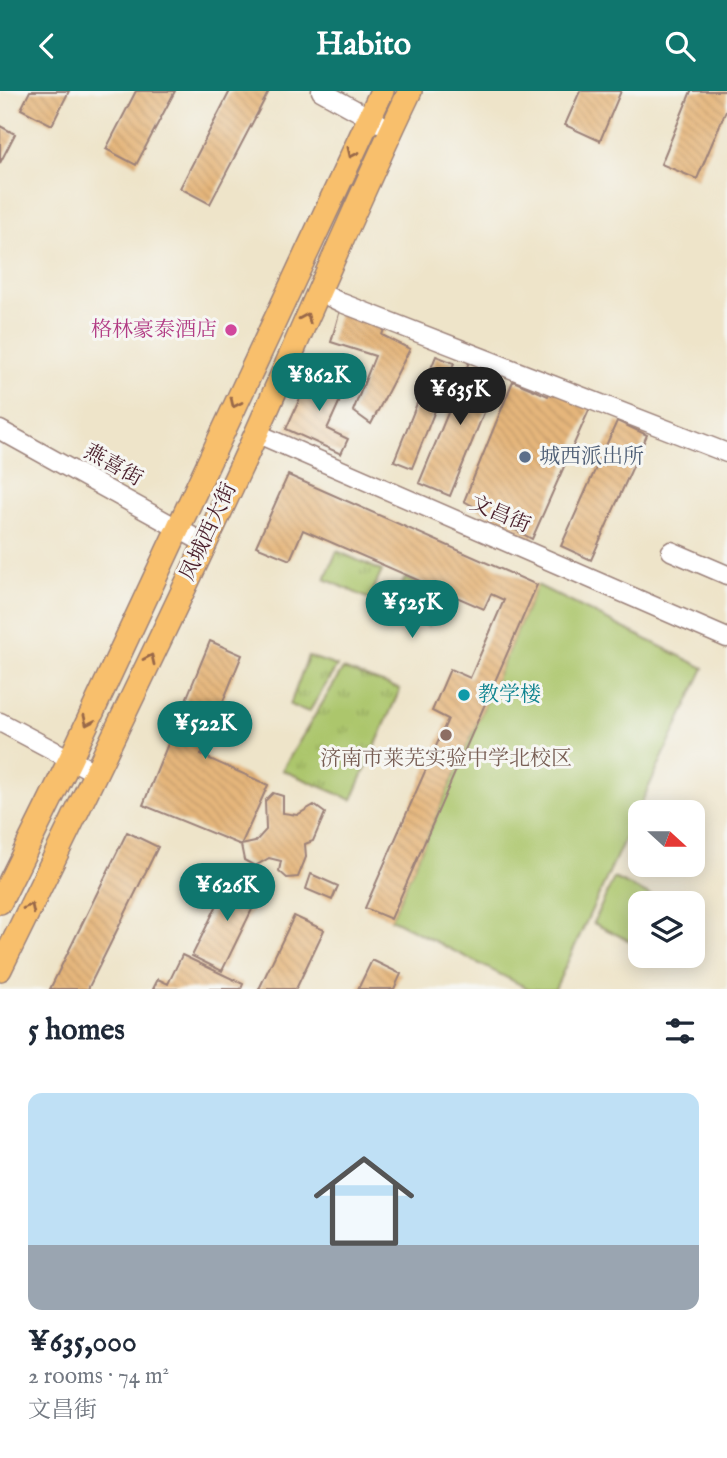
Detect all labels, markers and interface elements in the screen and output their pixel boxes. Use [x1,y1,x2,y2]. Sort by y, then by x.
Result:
text: Habito [316,25,411,66]
icon: back [28,27,66,65]
icon: search [661,27,699,65]
one-way arrow [347,146,361,158]
one-way arrow [297,313,311,325]
place label: 格林豪泰酒店 [91,317,217,344]
marker: 格林豪泰酒店 [223,322,239,338]
pin: ¥862K [270,353,368,413]
text: ¥862K [288,361,350,390]
pin: ¥635K [411,367,509,427]
text: ¥635K [430,375,490,404]
one-way arrow [230,396,244,408]
street label: 燕喜街 [79,439,147,493]
place label: 城西派出所 [539,444,644,471]
marker: 城西派出所 [517,449,533,465]
street label: 凤城西大街 [175,479,243,585]
street label: 文昌街 [466,490,534,540]
pin: ¥525K [363,581,461,640]
text: ¥525K [382,588,442,617]
one-way arrow [142,653,156,666]
place label: 教学楼 [478,682,541,709]
marker: 教学楼 [456,687,472,703]
pin: ¥522K [156,701,254,761]
text: ¥522K [173,709,237,738]
one-way arrow [82,714,96,726]
marker: 济南市莱芜实验中学北校区 [438,727,454,743]
place label: 济南市莱芜实验中学北校区 [320,746,572,773]
north arrow [628,800,705,877]
map controls [628,800,705,968]
pin: ¥626K [178,863,276,923]
text: ¥626K [195,871,259,900]
button: layers [628,891,705,968]
one-way arrow [22,903,36,915]
text: 5 homes [28,1012,125,1050]
icon: filters [661,1012,699,1050]
icon: home [301,1138,427,1264]
text: ¥635,000 [28,1324,137,1362]
text: 2 rooms · 74 m² [28,1362,169,1391]
text: 文昌街 [28,1396,97,1425]

